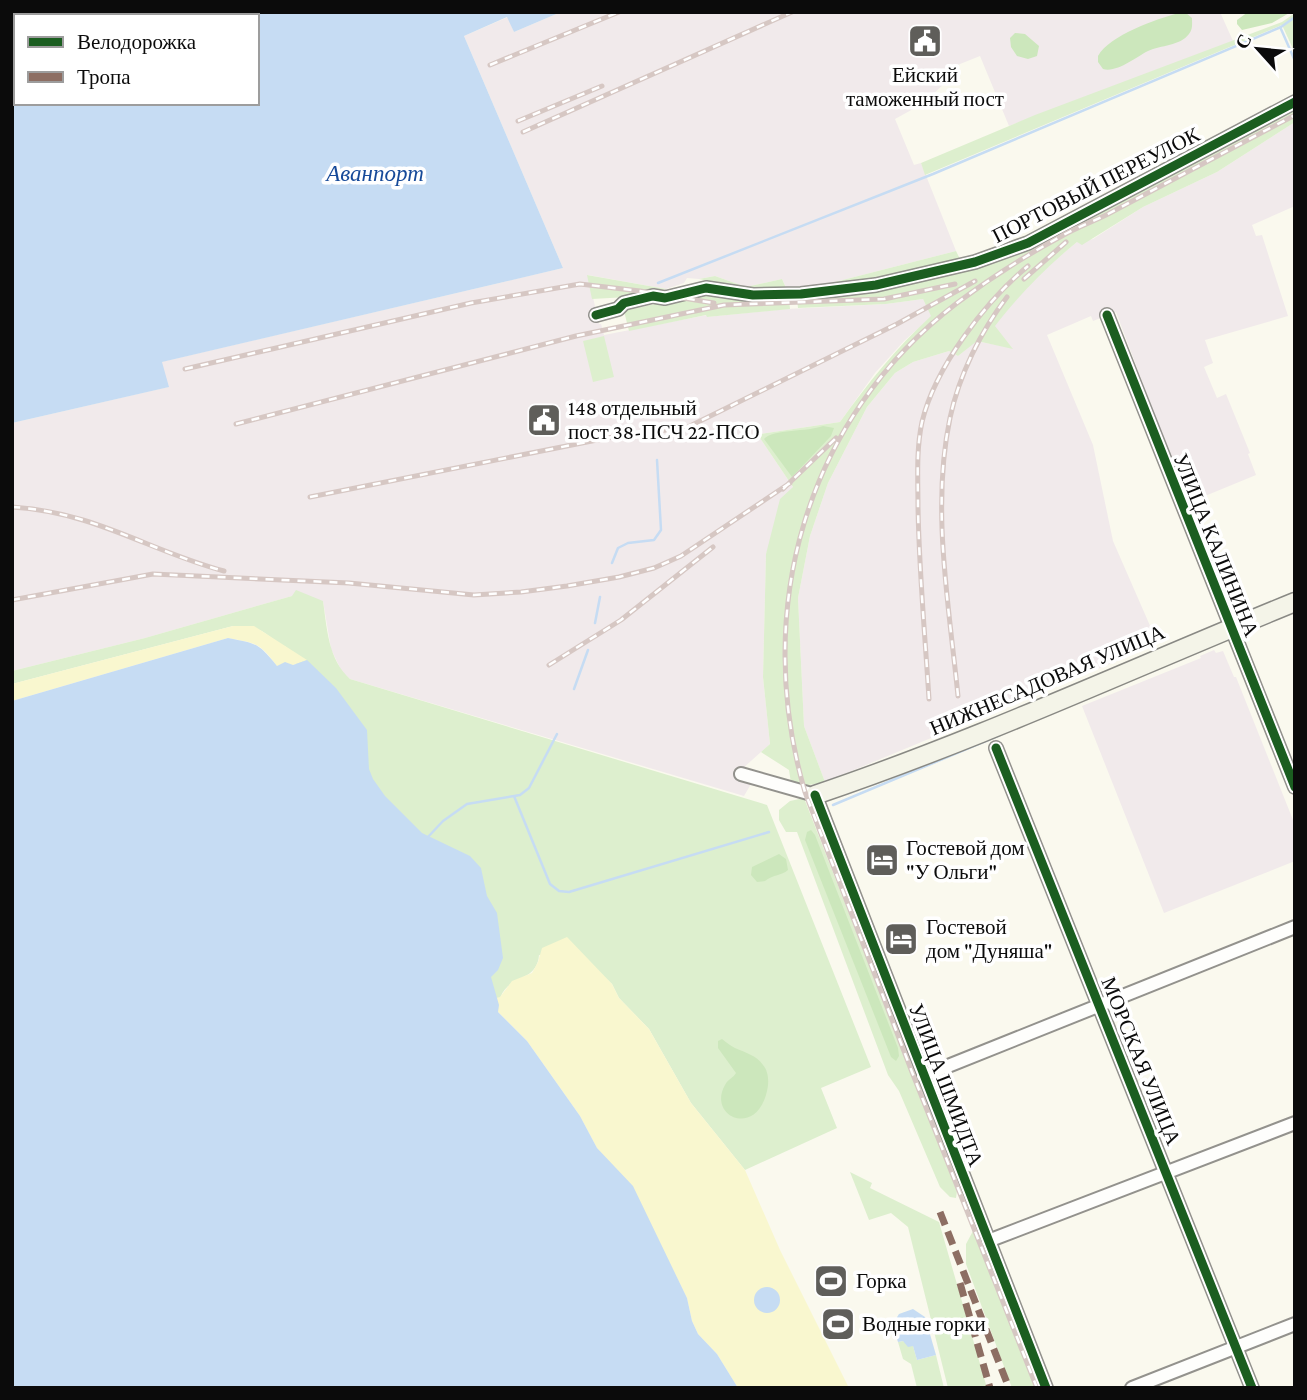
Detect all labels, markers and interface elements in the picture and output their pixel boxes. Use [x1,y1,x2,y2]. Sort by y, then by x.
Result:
legend [14,14,259,105]
north arrow [1223,14,1293,84]
public building icon: Ейский таможенный пост [906,22,944,60]
text: Велодорожка [77,30,197,54]
text: С [1231,31,1256,52]
place label: Ейский таможенный пост [846,63,1004,111]
text: Тропа [77,65,131,89]
street label: ПОРТОВЫЙ ПЕРЕУЛОК [988,122,1205,248]
water label: Аванпорт [324,160,424,186]
place label: 148 отдельный пост 38-ПСЧ 22-ПСО [568,396,760,444]
public building icon: 148 отдельный пост 38-ПСЧ 22-ПСО [525,401,563,439]
street label: УЛИЦА КАЛИНИНА [1168,450,1264,641]
street label: НИЖНЕСАДОВАЯ УЛИЦА [926,619,1169,740]
place label: Гостевой дом "У Ольги" [906,836,1025,884]
hotel icon: Гостевой дом "У Ольги" [863,841,901,879]
place label: Гостевой дом "Дуняша" [926,915,1052,963]
hotel icon: Гостевой дом "Дуняша" [882,920,920,958]
street label: МОРСКАЯ УЛИЦА [1096,973,1186,1149]
street label: УЛИЦА ШМИДТА [904,1000,988,1171]
sports icon: Горка [812,1262,850,1300]
place label: Горка [856,1269,907,1293]
sports icon: Водные горки [819,1305,857,1343]
place label: Водные горки [862,1312,986,1336]

